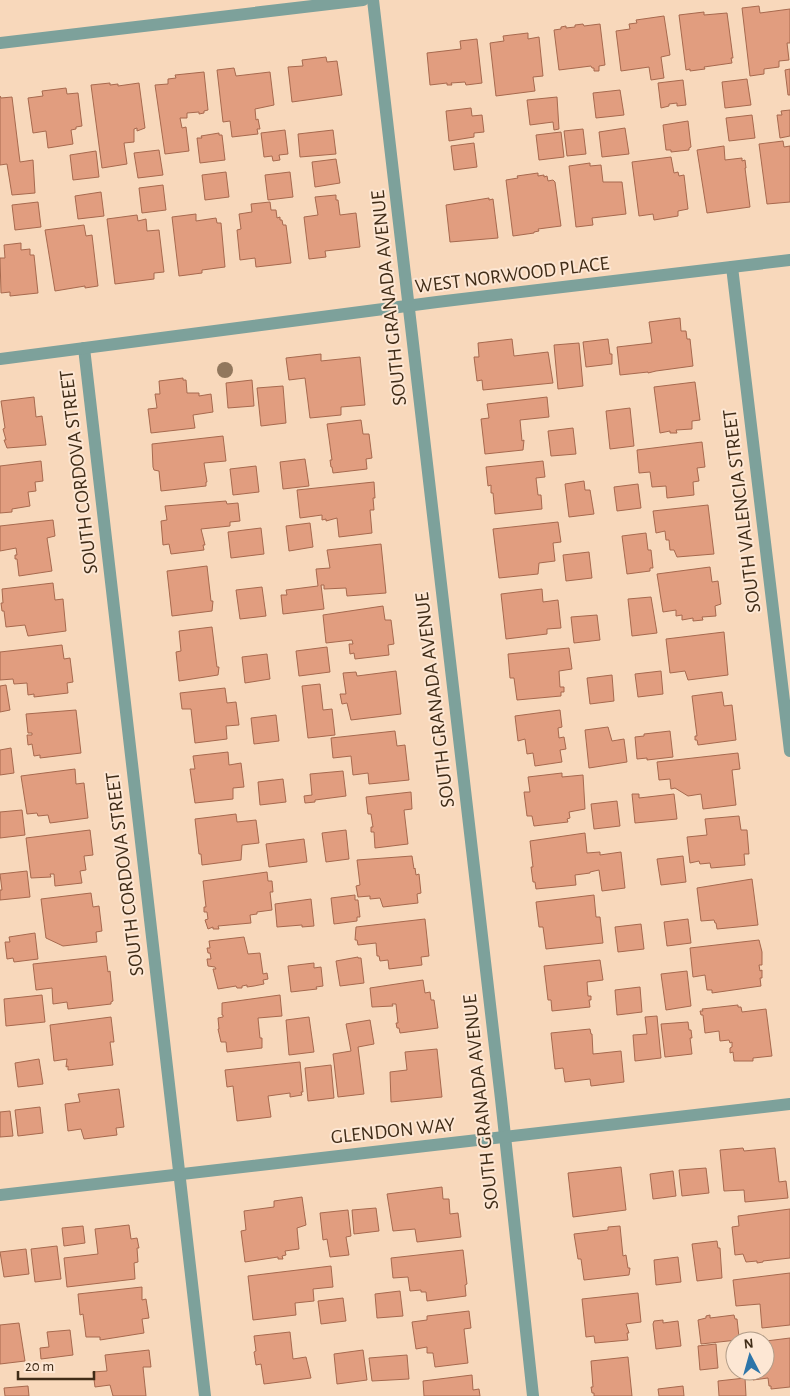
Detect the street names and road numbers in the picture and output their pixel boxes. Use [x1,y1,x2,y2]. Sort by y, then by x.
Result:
street label: SOUTH GRANADA AVENUE [368,189,410,407]
street label: WEST NORWOOD PLACE [414,253,611,297]
street label: SOUTH CORDOVA STREET [57,368,101,575]
street label: SOUTH VALENCIA STREET [720,408,764,614]
street label: SOUTH GRANADA AVENUE [412,591,458,809]
street label: SOUTH CORDOVA STREET [103,770,147,977]
street label: SOUTH GRANADA AVENUE [460,993,502,1211]
street label: GLENDON WAY [330,1114,457,1147]

